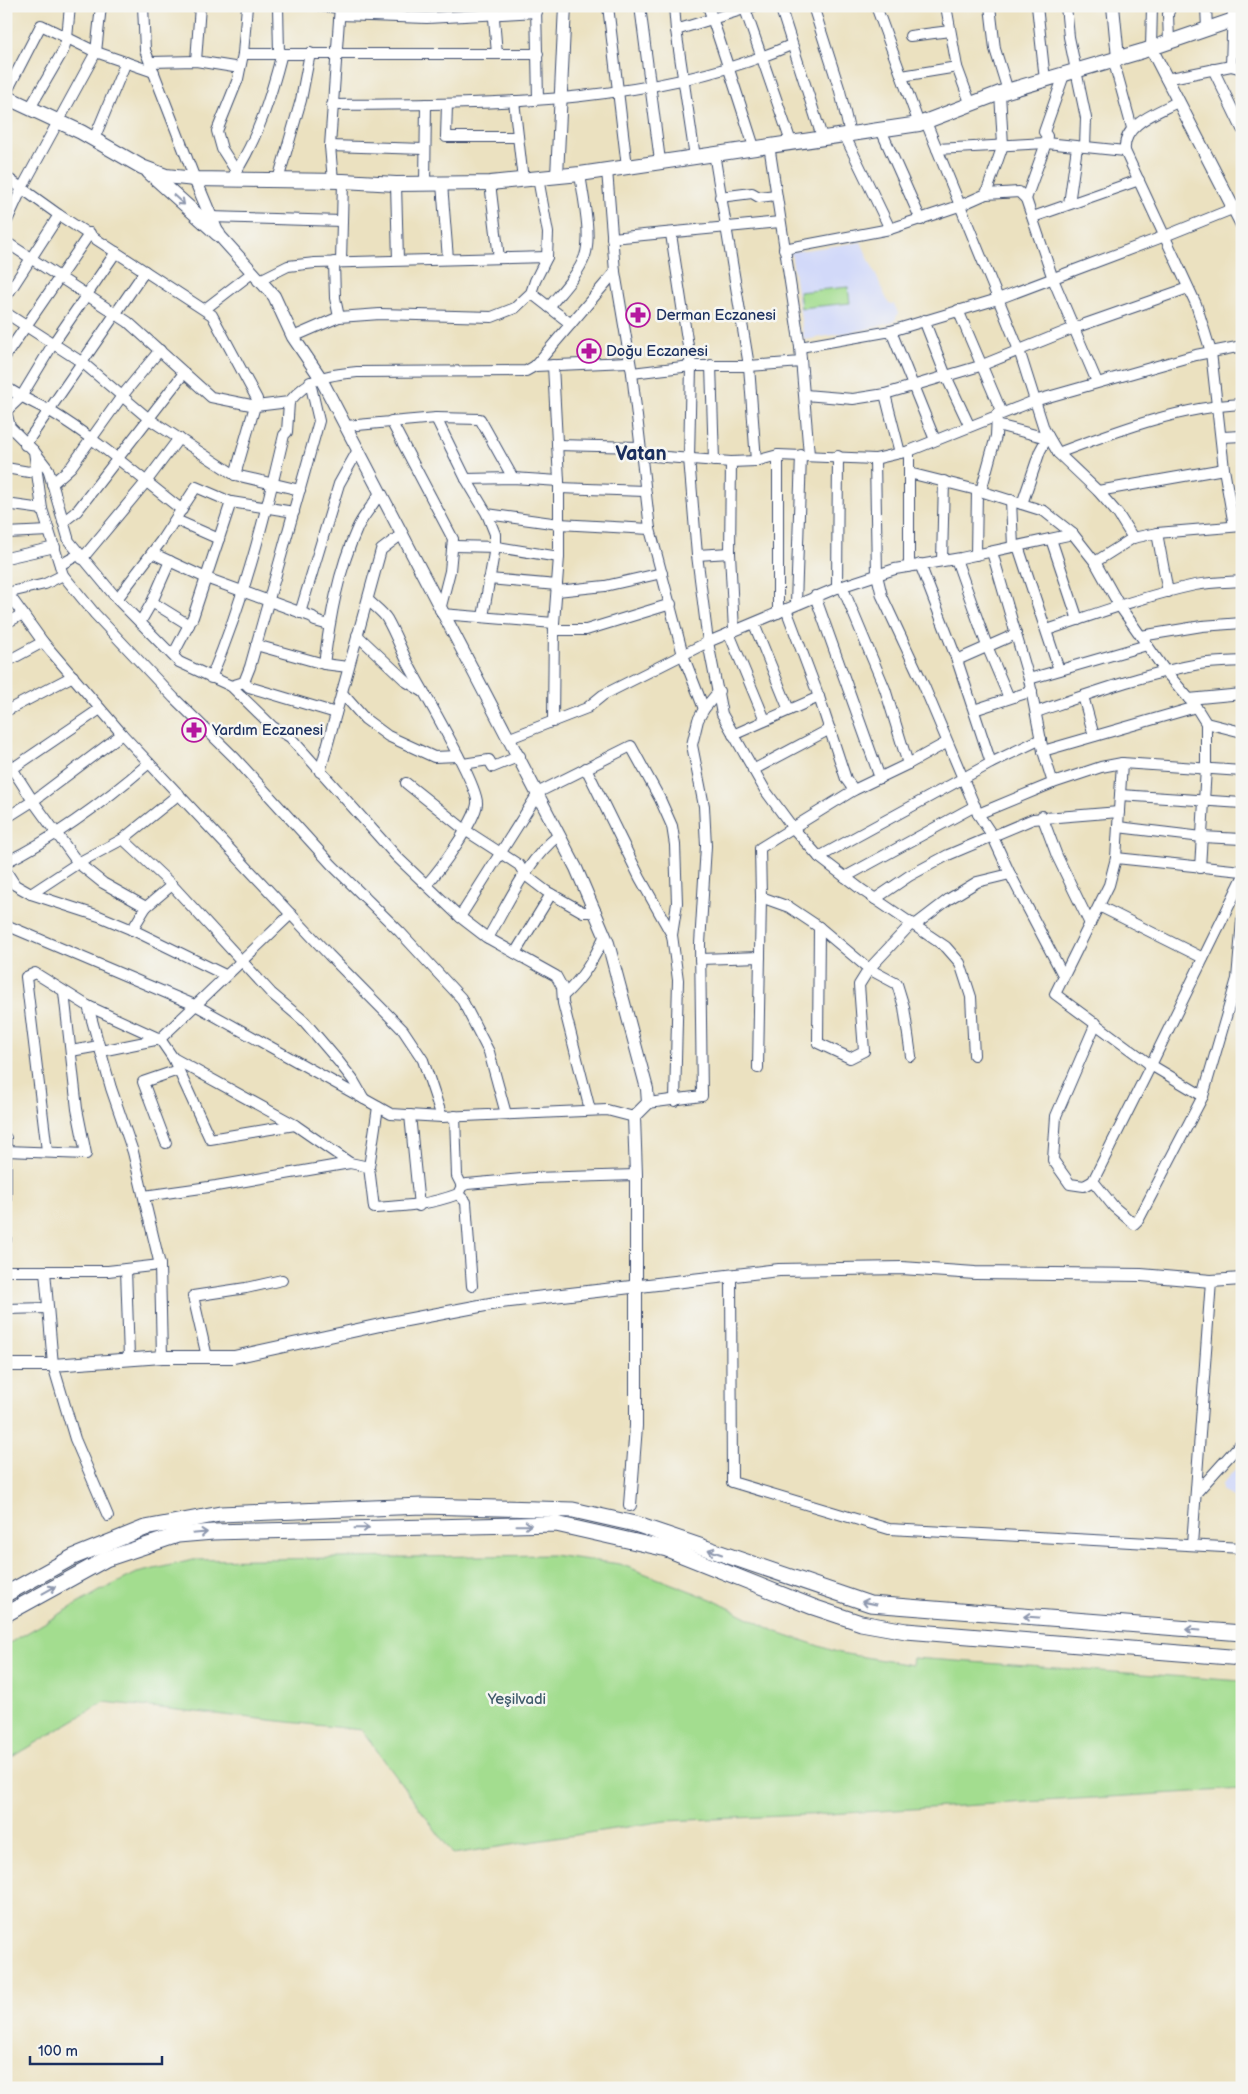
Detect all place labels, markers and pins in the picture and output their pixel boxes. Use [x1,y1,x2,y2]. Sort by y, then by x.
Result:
pharmacy icon: Derman Eczanesi [625,302,651,328]
place label: Derman Eczanesi [656,306,776,325]
pharmacy icon: Doğu Eczanesi [576,338,602,364]
place label: Doğu Eczanesi [606,342,708,361]
pharmacy icon: Yardım Eczanesi [181,717,207,743]
place label: Yardım Eczanesi [211,721,323,740]

